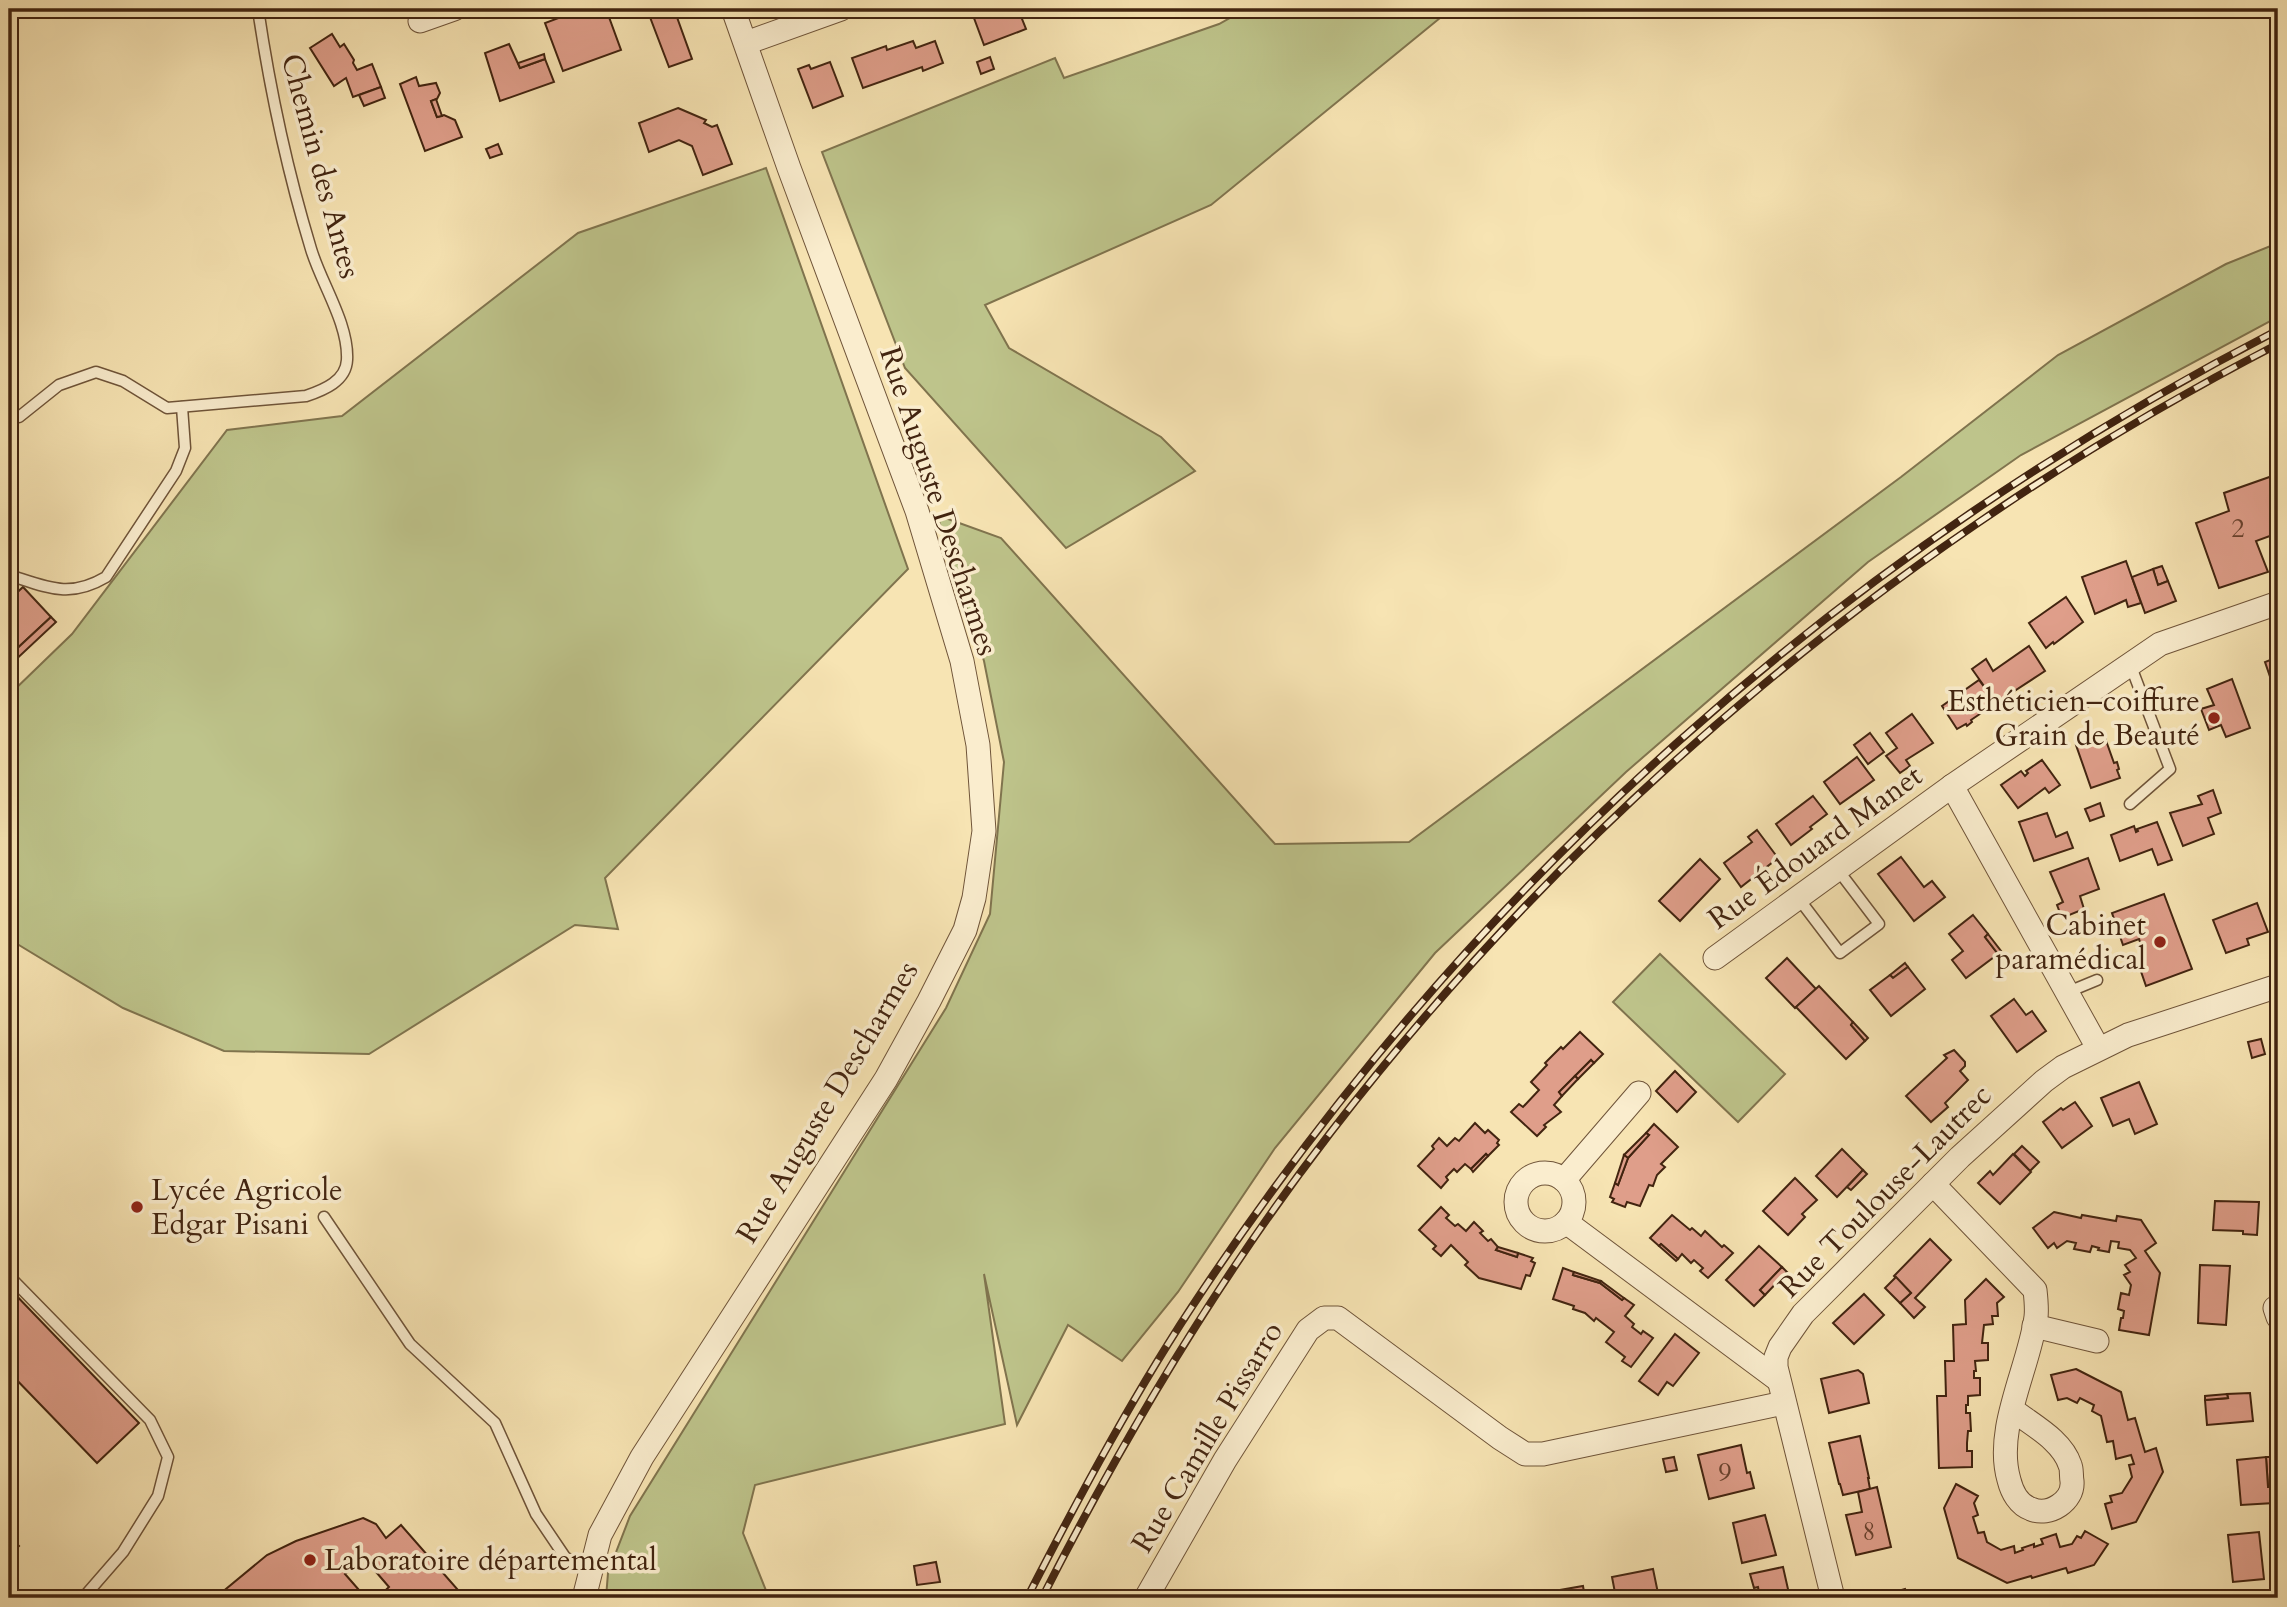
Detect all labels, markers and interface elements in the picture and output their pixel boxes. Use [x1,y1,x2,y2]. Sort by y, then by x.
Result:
street label: Chemin des Antes [271,49,370,283]
street label: Rue Auguste Descharmes [869,342,1008,661]
house number: 2 [2231,511,2245,546]
place label: Esthéticien–coiffure Grain de Beauté [1947,681,2200,756]
marker: Esthéticien–coiffure Grain de Beauté [2206,710,2222,726]
street label: Rue Édouard Manet [1700,755,1931,939]
place label: Cabinet paramédical [1995,905,2147,980]
marker: Cabinet paramédical [2152,934,2168,950]
street label: Rue Auguste Descharmes [727,954,928,1251]
street label: Rue Toulouse-Lautrec [1770,1076,2001,1307]
place label: Lycée Agricole Edgar Pisani [151,1170,343,1245]
marker: Lycée Agricole Edgar Pisani [129,1199,145,1215]
street label: Rue Camille Pissarro [1122,1314,1293,1560]
house number: 9 [1718,1455,1732,1490]
house number: 8 [1862,1514,1876,1549]
place label: Laboratoire départemental [324,1540,657,1581]
marker: Laboratoire départemental [302,1552,318,1568]

